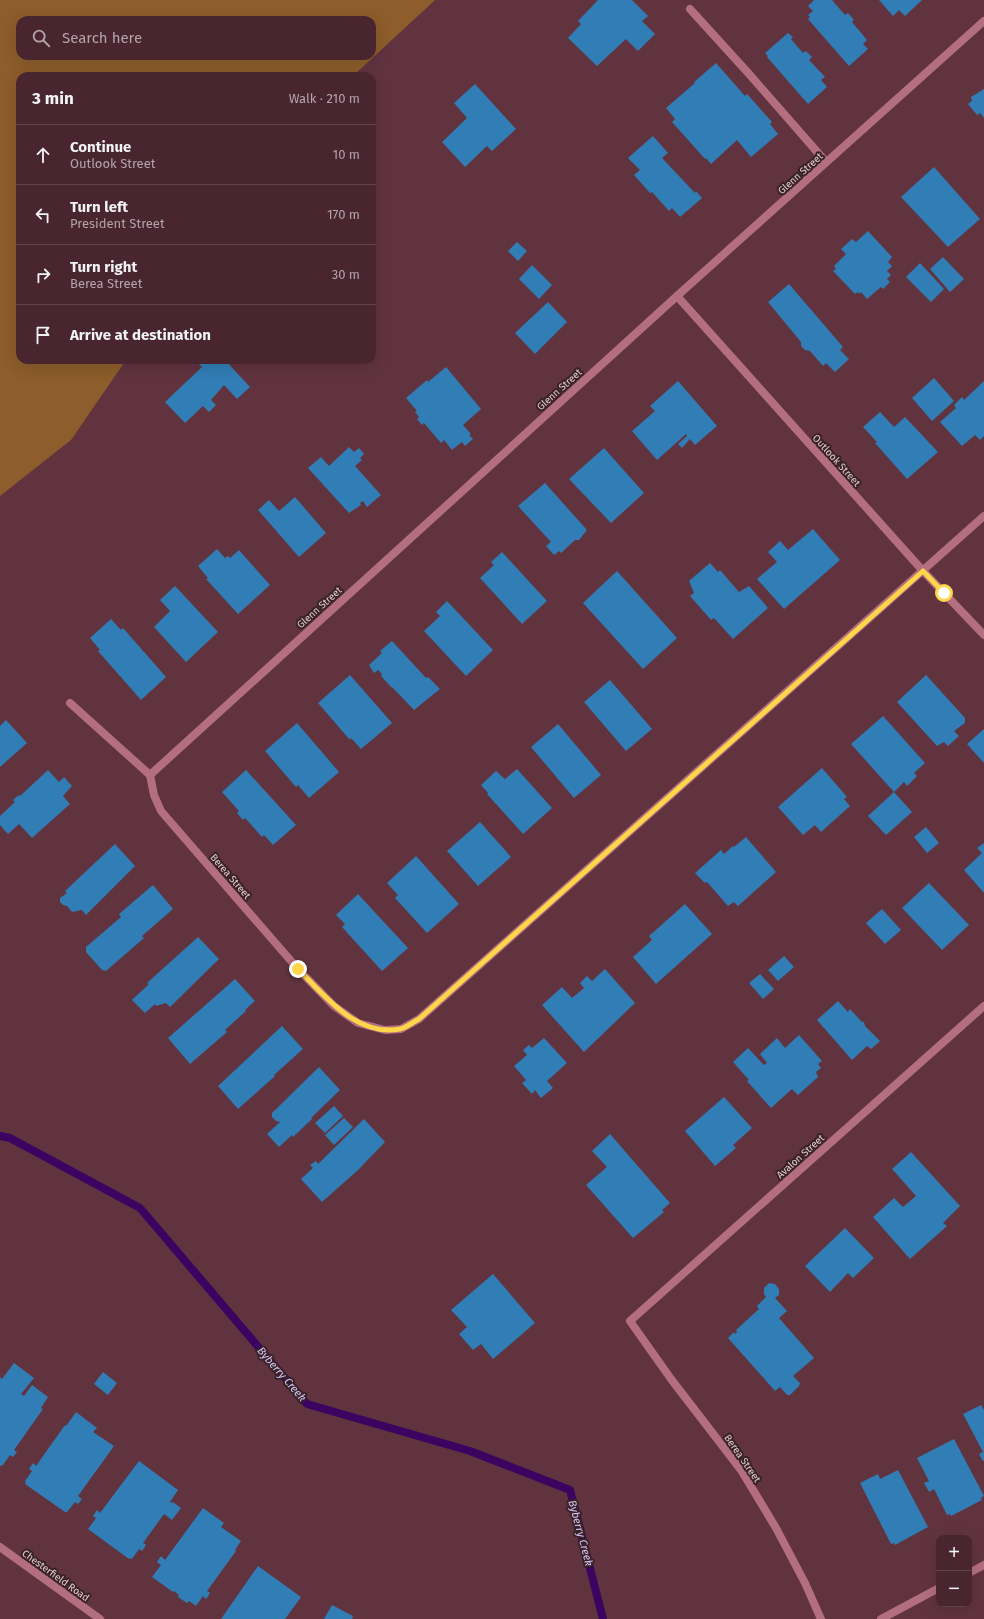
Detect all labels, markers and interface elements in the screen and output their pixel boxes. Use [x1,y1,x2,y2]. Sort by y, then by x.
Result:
search box [16,16,376,60]
icon: search [30,27,52,49]
text: Search here [62,29,142,47]
text: 3 min [32,88,74,109]
text: Walk · 210 m [289,91,360,106]
text: Continue [70,138,131,156]
icon: ahead [32,144,54,166]
text: 10 m [333,147,360,162]
street label: Glenn Street [776,150,826,197]
text: Outlook Street [70,156,155,171]
text: Turn left [70,198,128,216]
icon: left [32,204,54,226]
text: 170 m [327,207,360,222]
text: President Street [70,216,165,231]
text: Turn right [70,258,137,276]
icon: right [32,264,54,286]
text: 30 m [332,267,360,282]
text: Berea Street [70,276,142,291]
icon: arrive [32,324,54,346]
text: Arrive at destination [70,326,211,344]
street label: Glenn Street [535,366,585,413]
street label: Outlook Street [810,432,863,489]
street label: Glenn Street [295,584,345,631]
route start [935,584,953,602]
street label: Berea Street [207,852,253,902]
route end [289,960,307,978]
street label: Avalon Street [774,1132,827,1181]
water label: Byberry Creek [255,1345,309,1404]
street label: Berea Street [721,1432,763,1485]
water label: Byberry Creek [565,1499,596,1568]
map controls [936,1535,972,1607]
button: + [936,1535,972,1571]
street label: Chesterfield Road [20,1547,91,1604]
button: − [936,1571,972,1607]

